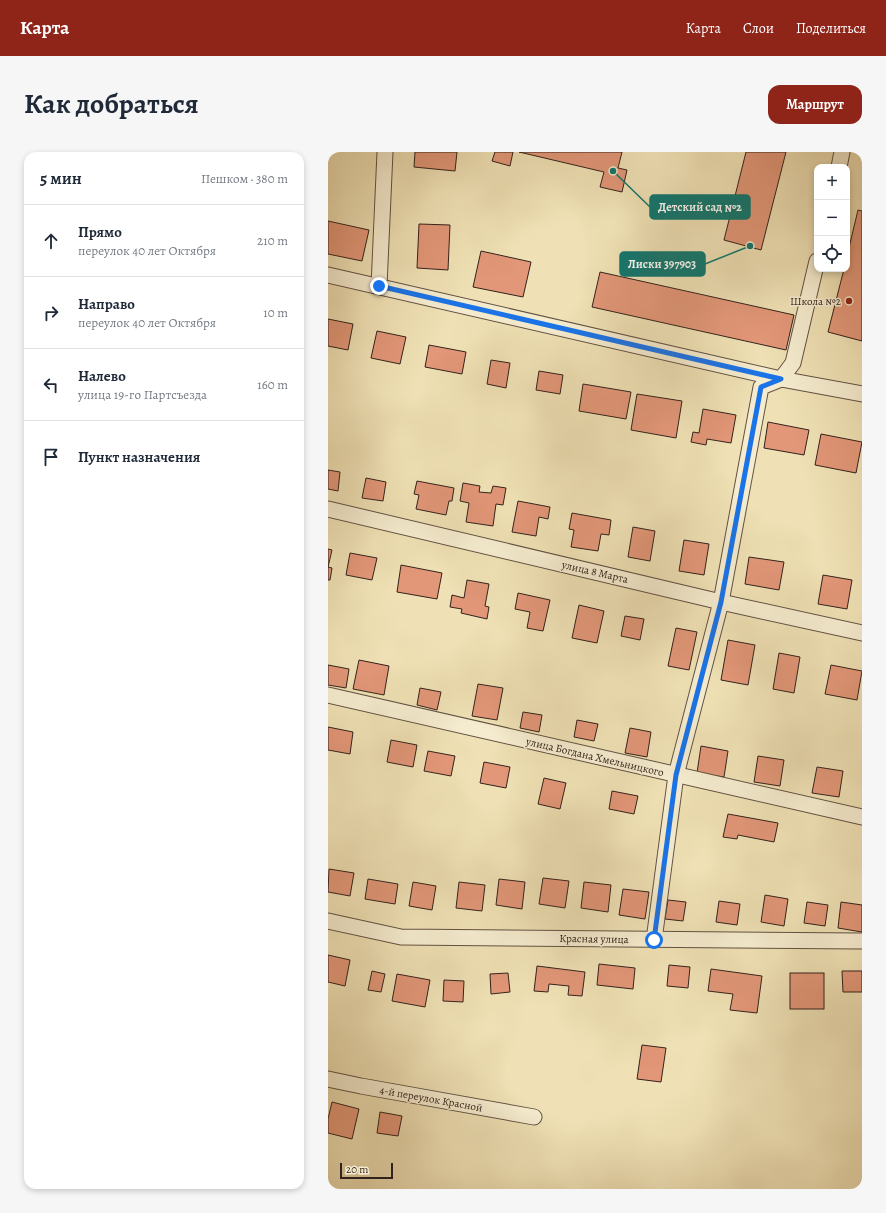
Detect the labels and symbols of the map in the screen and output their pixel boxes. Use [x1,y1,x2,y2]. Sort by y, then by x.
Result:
callout: Детский сад №2 [650,195,750,219]
text: Детский сад №2 [658,199,742,215]
callout: Лиски 397903 [620,252,705,276]
text: Лиски 397903 [628,256,696,272]
route end [370,277,388,295]
place label: Школа №2 [790,294,841,309]
marker: Школа №2 [844,296,854,306]
street label: улица 8 Марта [559,557,631,587]
street label: улица Богдана Хмельницкого [524,734,666,780]
street label: Красная улица [559,931,630,947]
route start [645,931,663,949]
street label: 4-й переулок Красной [378,1083,484,1115]
scale bar [340,1161,393,1180]

